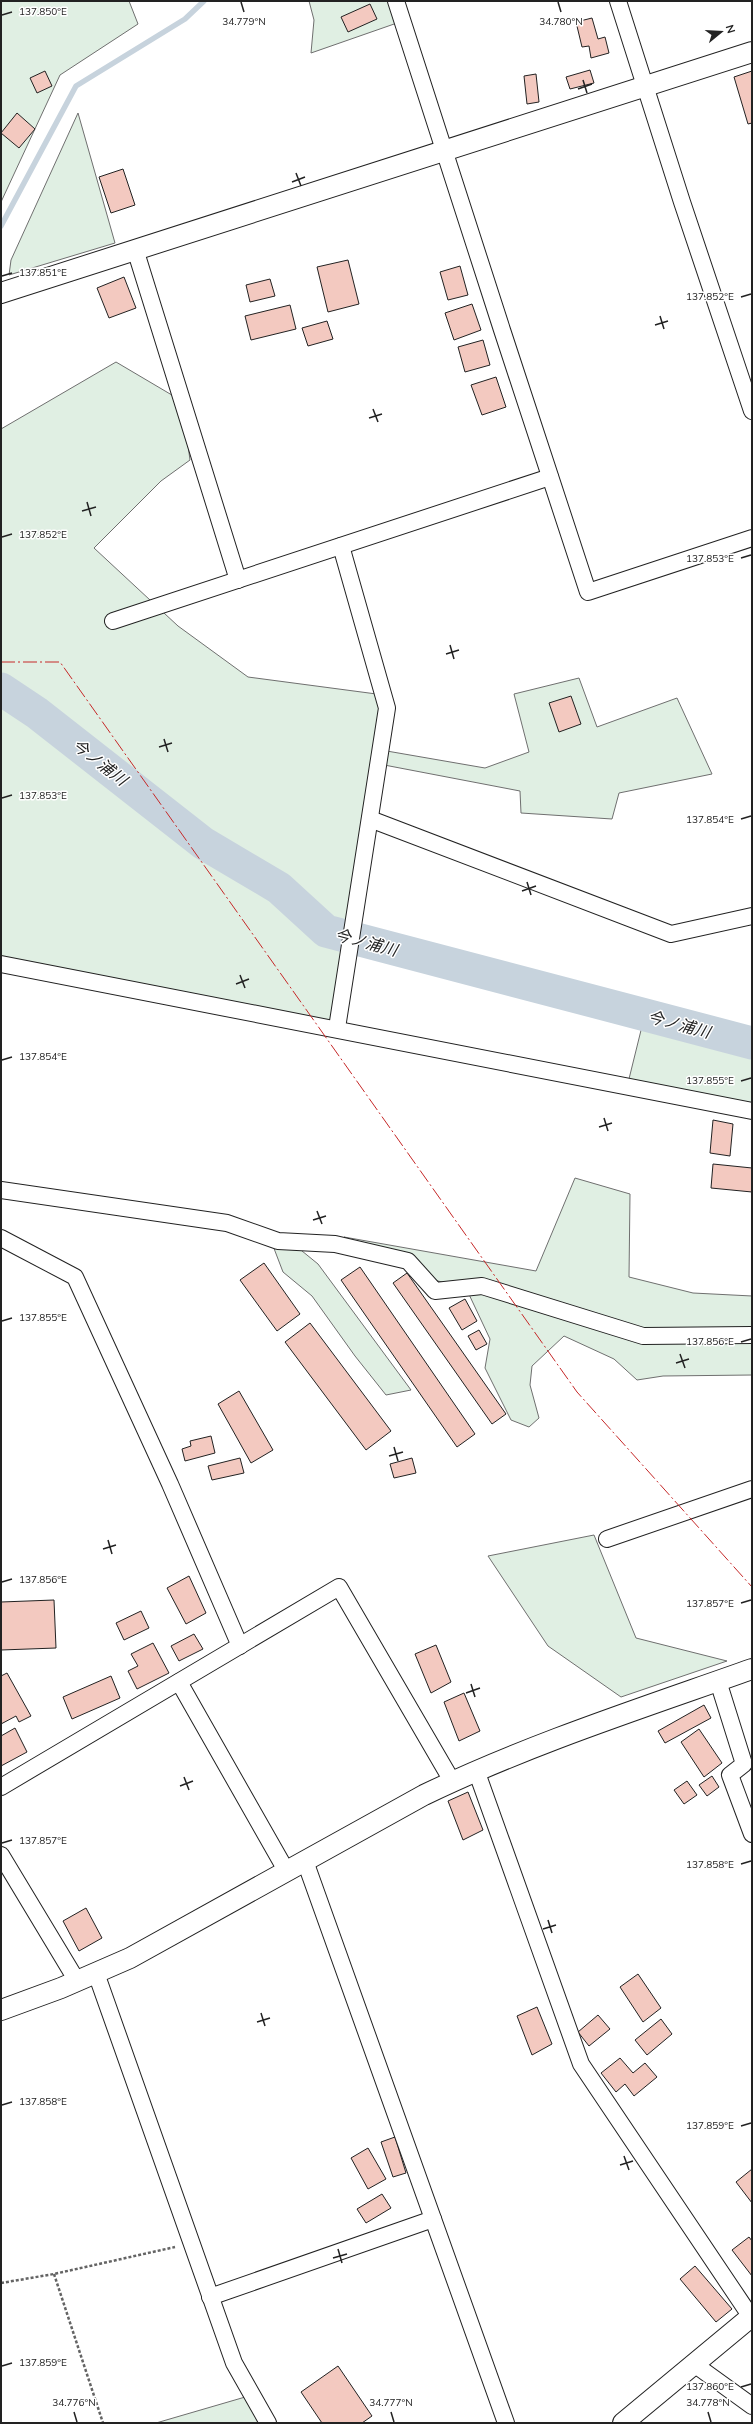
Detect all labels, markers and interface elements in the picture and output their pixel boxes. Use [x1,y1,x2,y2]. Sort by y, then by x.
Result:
text: 137.850°E [19,5,67,18]
north arrow [701,12,741,52]
text: 34.779°N [222,15,266,28]
text: 34.780°N [539,15,583,28]
text: N [723,23,738,35]
text: 137.851°E [19,266,67,279]
text: 137.852°E [686,290,734,303]
text: 137.852°E [19,528,67,541]
text: 137.853°E [686,552,734,565]
water label: 今ノ浦川 [69,734,133,791]
text: 137.853°E [19,789,67,802]
text: 137.854°E [686,813,734,826]
water label: 今ノ浦川 [332,924,401,960]
water label: 今ノ浦川 [645,1006,714,1042]
text: 137.854°E [19,1050,67,1063]
text: 137.855°E [686,1074,734,1087]
text: 137.855°E [19,1311,67,1324]
text: 137.856°E [686,1335,734,1348]
text: 137.856°E [19,1573,67,1586]
text: 137.857°E [686,1597,734,1610]
text: 137.857°E [19,1834,67,1847]
text: 137.858°E [686,1858,734,1871]
text: 137.858°E [19,2095,67,2108]
text: 137.859°E [686,2119,734,2132]
text: 137.859°E [19,2356,67,2369]
text: 137.860°E [686,2380,734,2393]
text: 34.776°N [52,2396,96,2409]
text: 34.777°N [369,2396,413,2409]
text: 34.778°N [686,2396,730,2409]

